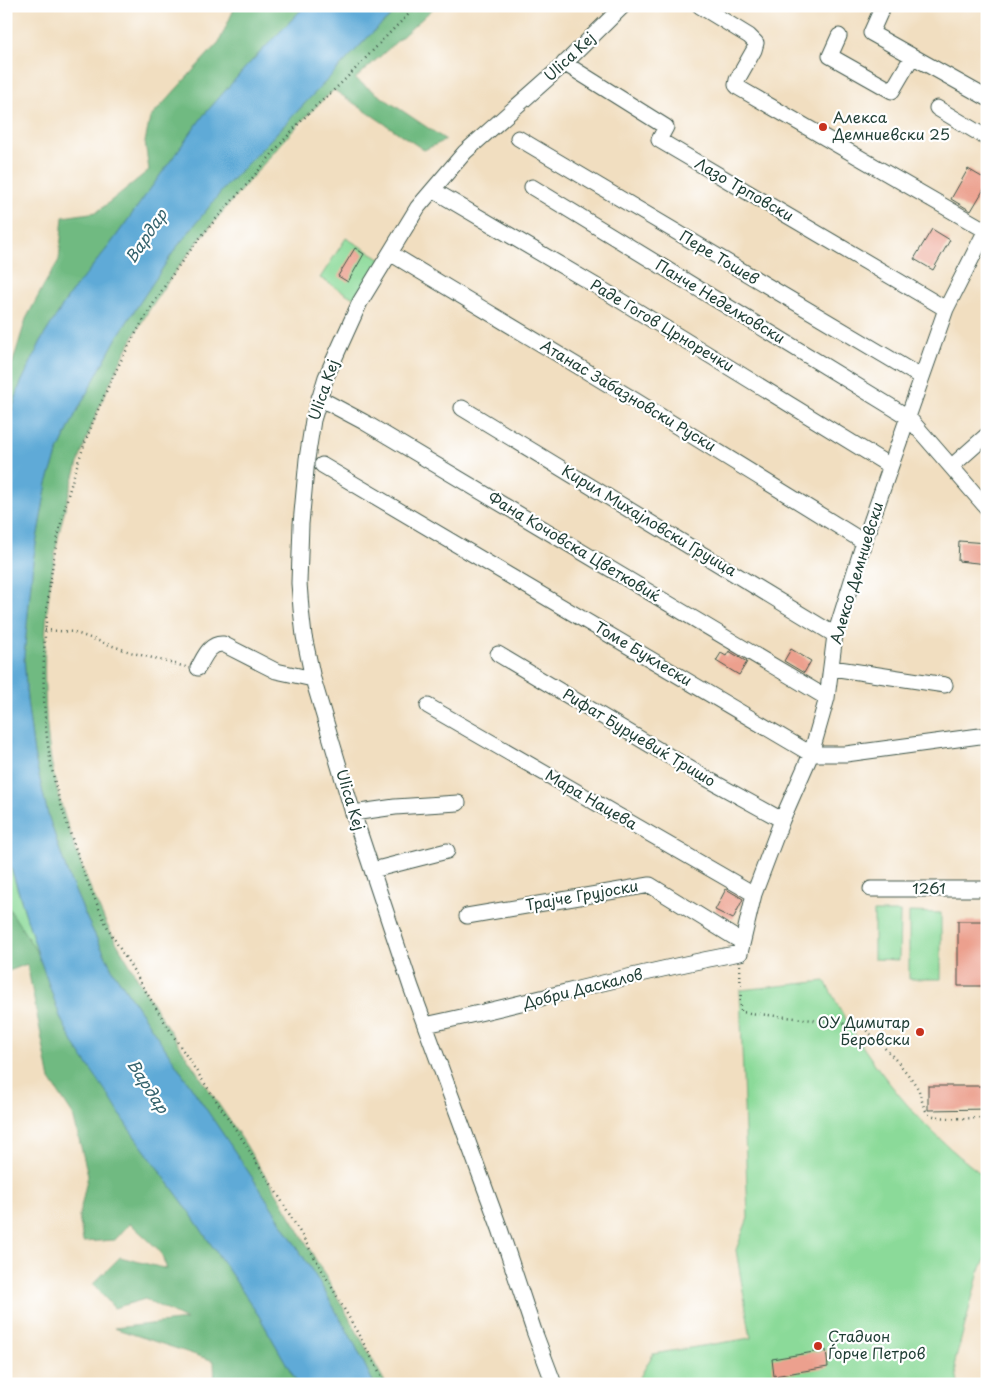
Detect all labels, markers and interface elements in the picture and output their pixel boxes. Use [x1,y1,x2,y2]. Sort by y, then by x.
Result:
street label: Ulica Kej [538,26,600,86]
place label: Алекса Демниевски 25 [832,105,950,145]
marker: Алекса Демниевски 25 [817,121,829,133]
street label: Лазо Трповски [691,151,798,226]
water label: Вардар [118,203,173,267]
street label: Пере Тошев [676,224,764,290]
street label: Панче Неделковски [652,253,790,349]
street label: Раде Гогов Црноречки [586,272,739,377]
street label: Атанас Забазновски Руски [537,333,721,456]
street label: Ulica Kej [301,356,344,423]
street label: Кирил Михајловски Груица [558,458,742,581]
street label: Фана Кочовска Цветковиќ [484,485,665,606]
street label: Алексо Демниевски [823,499,888,646]
street label: Томе Буклески [591,614,697,691]
street label: Рифат Бурџевиќ Тришо [559,682,721,792]
street label: Мара Нацева [541,763,643,835]
street label: Ulica Kej [331,766,372,833]
street label: Трајче Грујоски [524,873,640,916]
street label: 1261 [912,876,946,899]
street label: Добри Даскалов [519,961,645,1014]
place label: ОУ Димитар Беровски [818,1010,910,1050]
marker: ОУ Димитар Беровски [914,1026,926,1038]
water label: Вардар [122,1054,176,1118]
place label: Стадион Ѓорче Петров [828,1324,925,1364]
marker: Стадион Ѓорче Петров [812,1340,824,1352]

